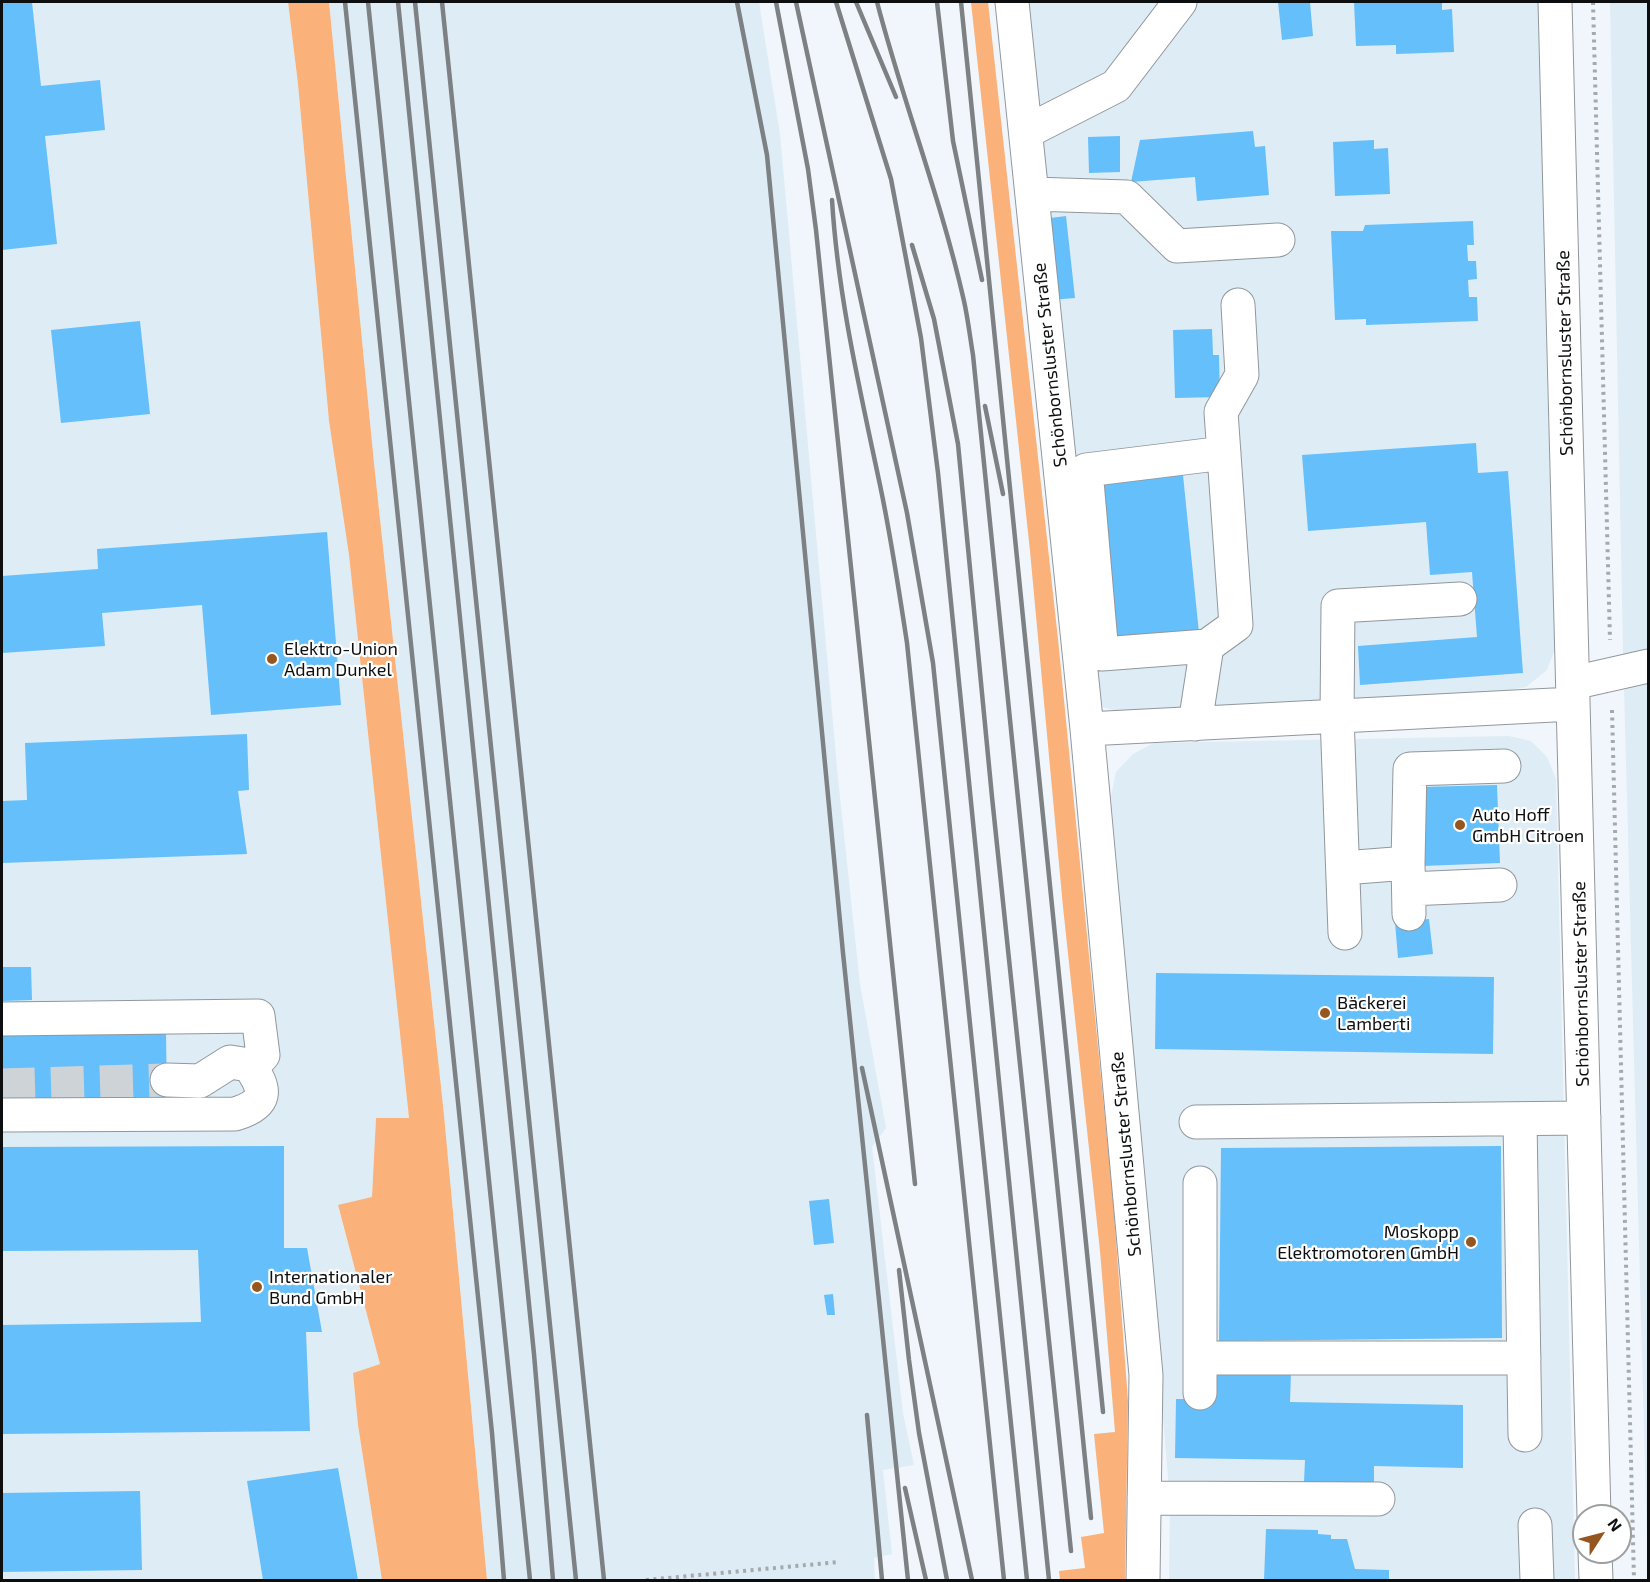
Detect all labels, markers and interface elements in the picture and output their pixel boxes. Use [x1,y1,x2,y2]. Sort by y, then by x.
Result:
street label: Schönbornsluster Straße [1552,250,1578,456]
street label: Schönbornsluster Straße [1029,262,1071,468]
place label: Elektro-Union Adam Dunkel [284,638,398,680]
marker: Elektro-Union Adam Dunkel [265,652,279,666]
place label: Auto Hoff GmbH Citroen [1472,804,1584,846]
marker: Auto Hoff GmbH Citroen [1453,818,1467,832]
street label: Schönbornsluster Straße [1568,881,1594,1087]
place label: Bäckerei Lamberti [1337,992,1410,1034]
marker: Bäckerei Lamberti [1318,1006,1332,1020]
street label: Schönbornsluster Straße [1106,1051,1146,1257]
place label: Moskopp Elektromotoren GmbH [1277,1221,1459,1264]
marker: Moskopp Elektromotoren GmbH [1464,1235,1478,1249]
place label: Internationaler Bund GmbH [269,1266,392,1308]
marker: Internationaler Bund GmbH [250,1280,264,1294]
north arrow [1572,1504,1632,1564]
text: N [1604,1514,1626,1535]

